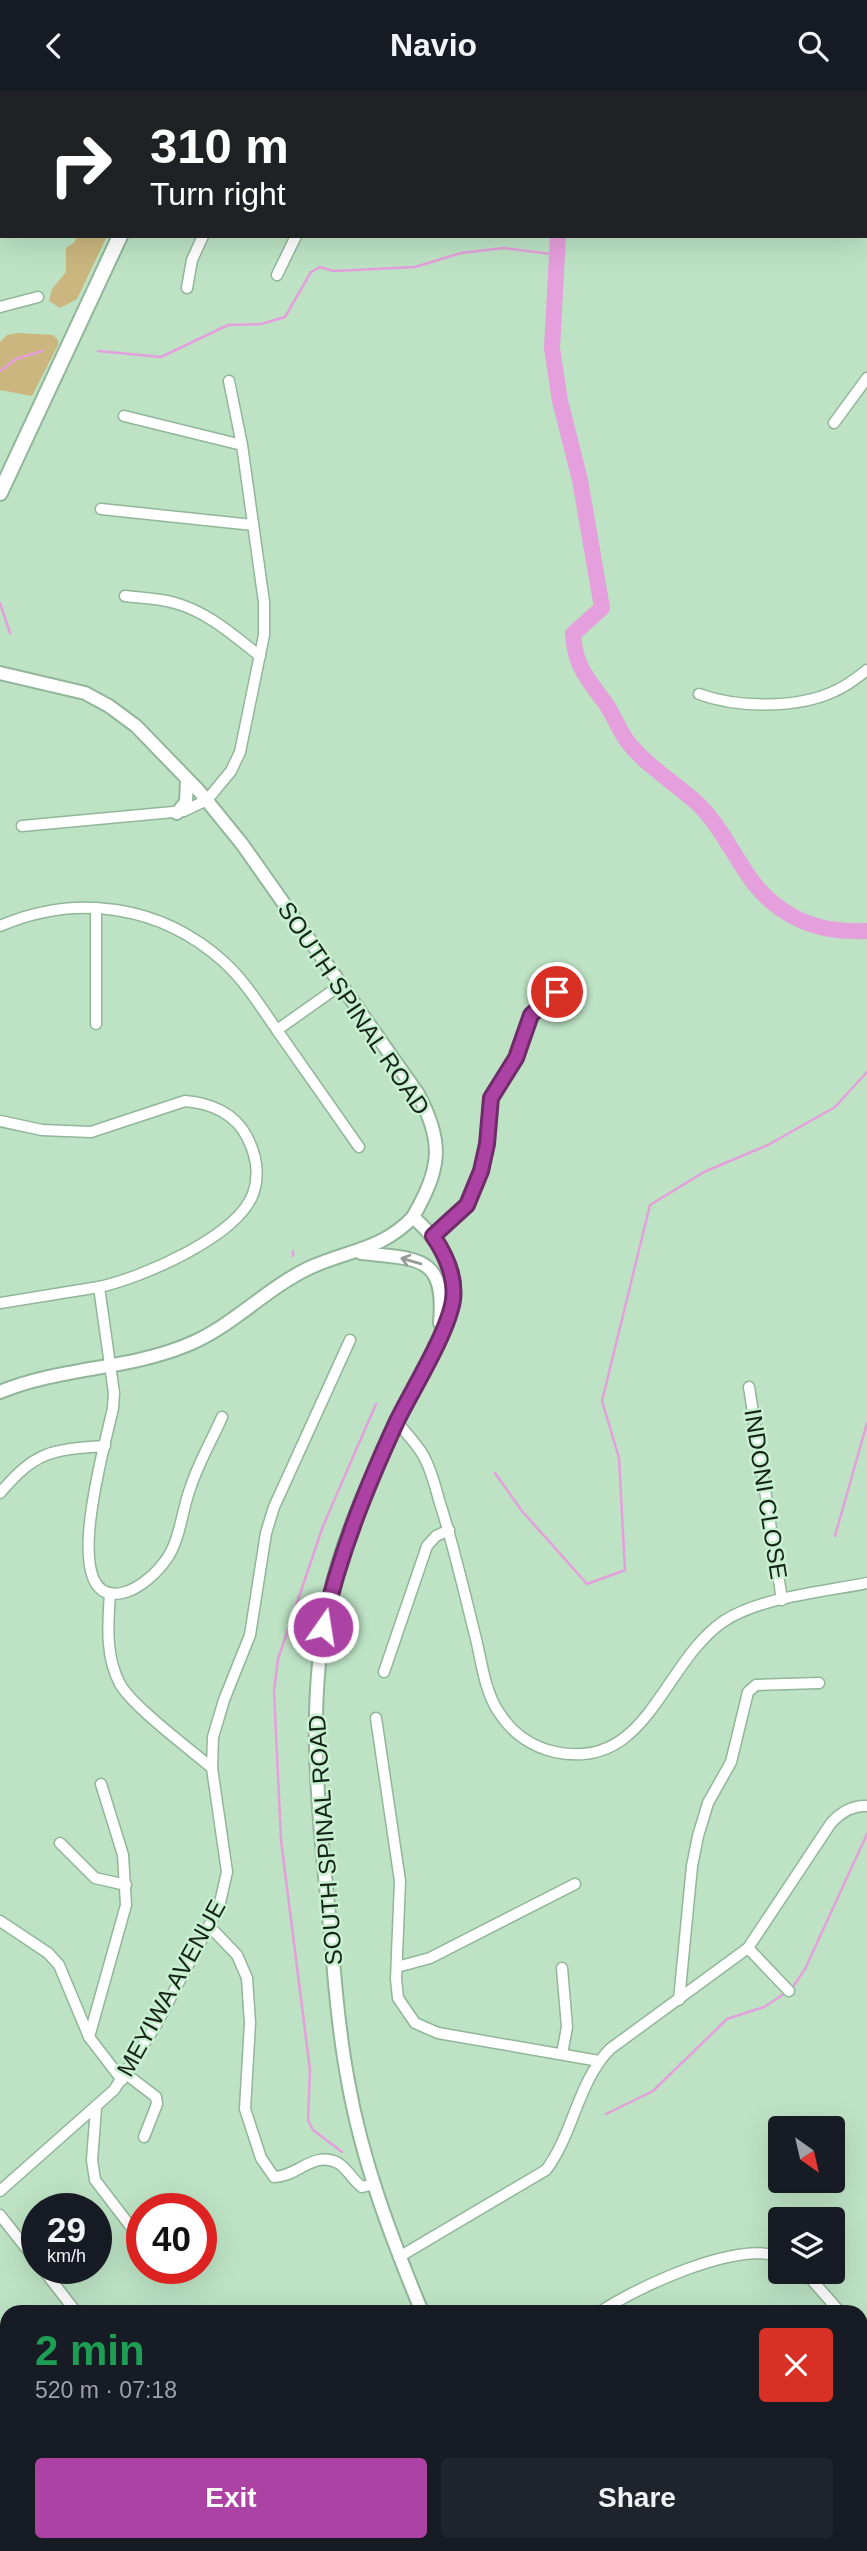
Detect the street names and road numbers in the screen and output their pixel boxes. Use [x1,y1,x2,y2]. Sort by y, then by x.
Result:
street label: SOUTH SPINAL ROAD [273,896,435,1120]
street label: INDONI CLOSE [739,1407,793,1581]
street label: SOUTH SPINAL ROAD [303,1714,347,1966]
street label: MEYIWA AVENUE [111,1895,231,2081]

